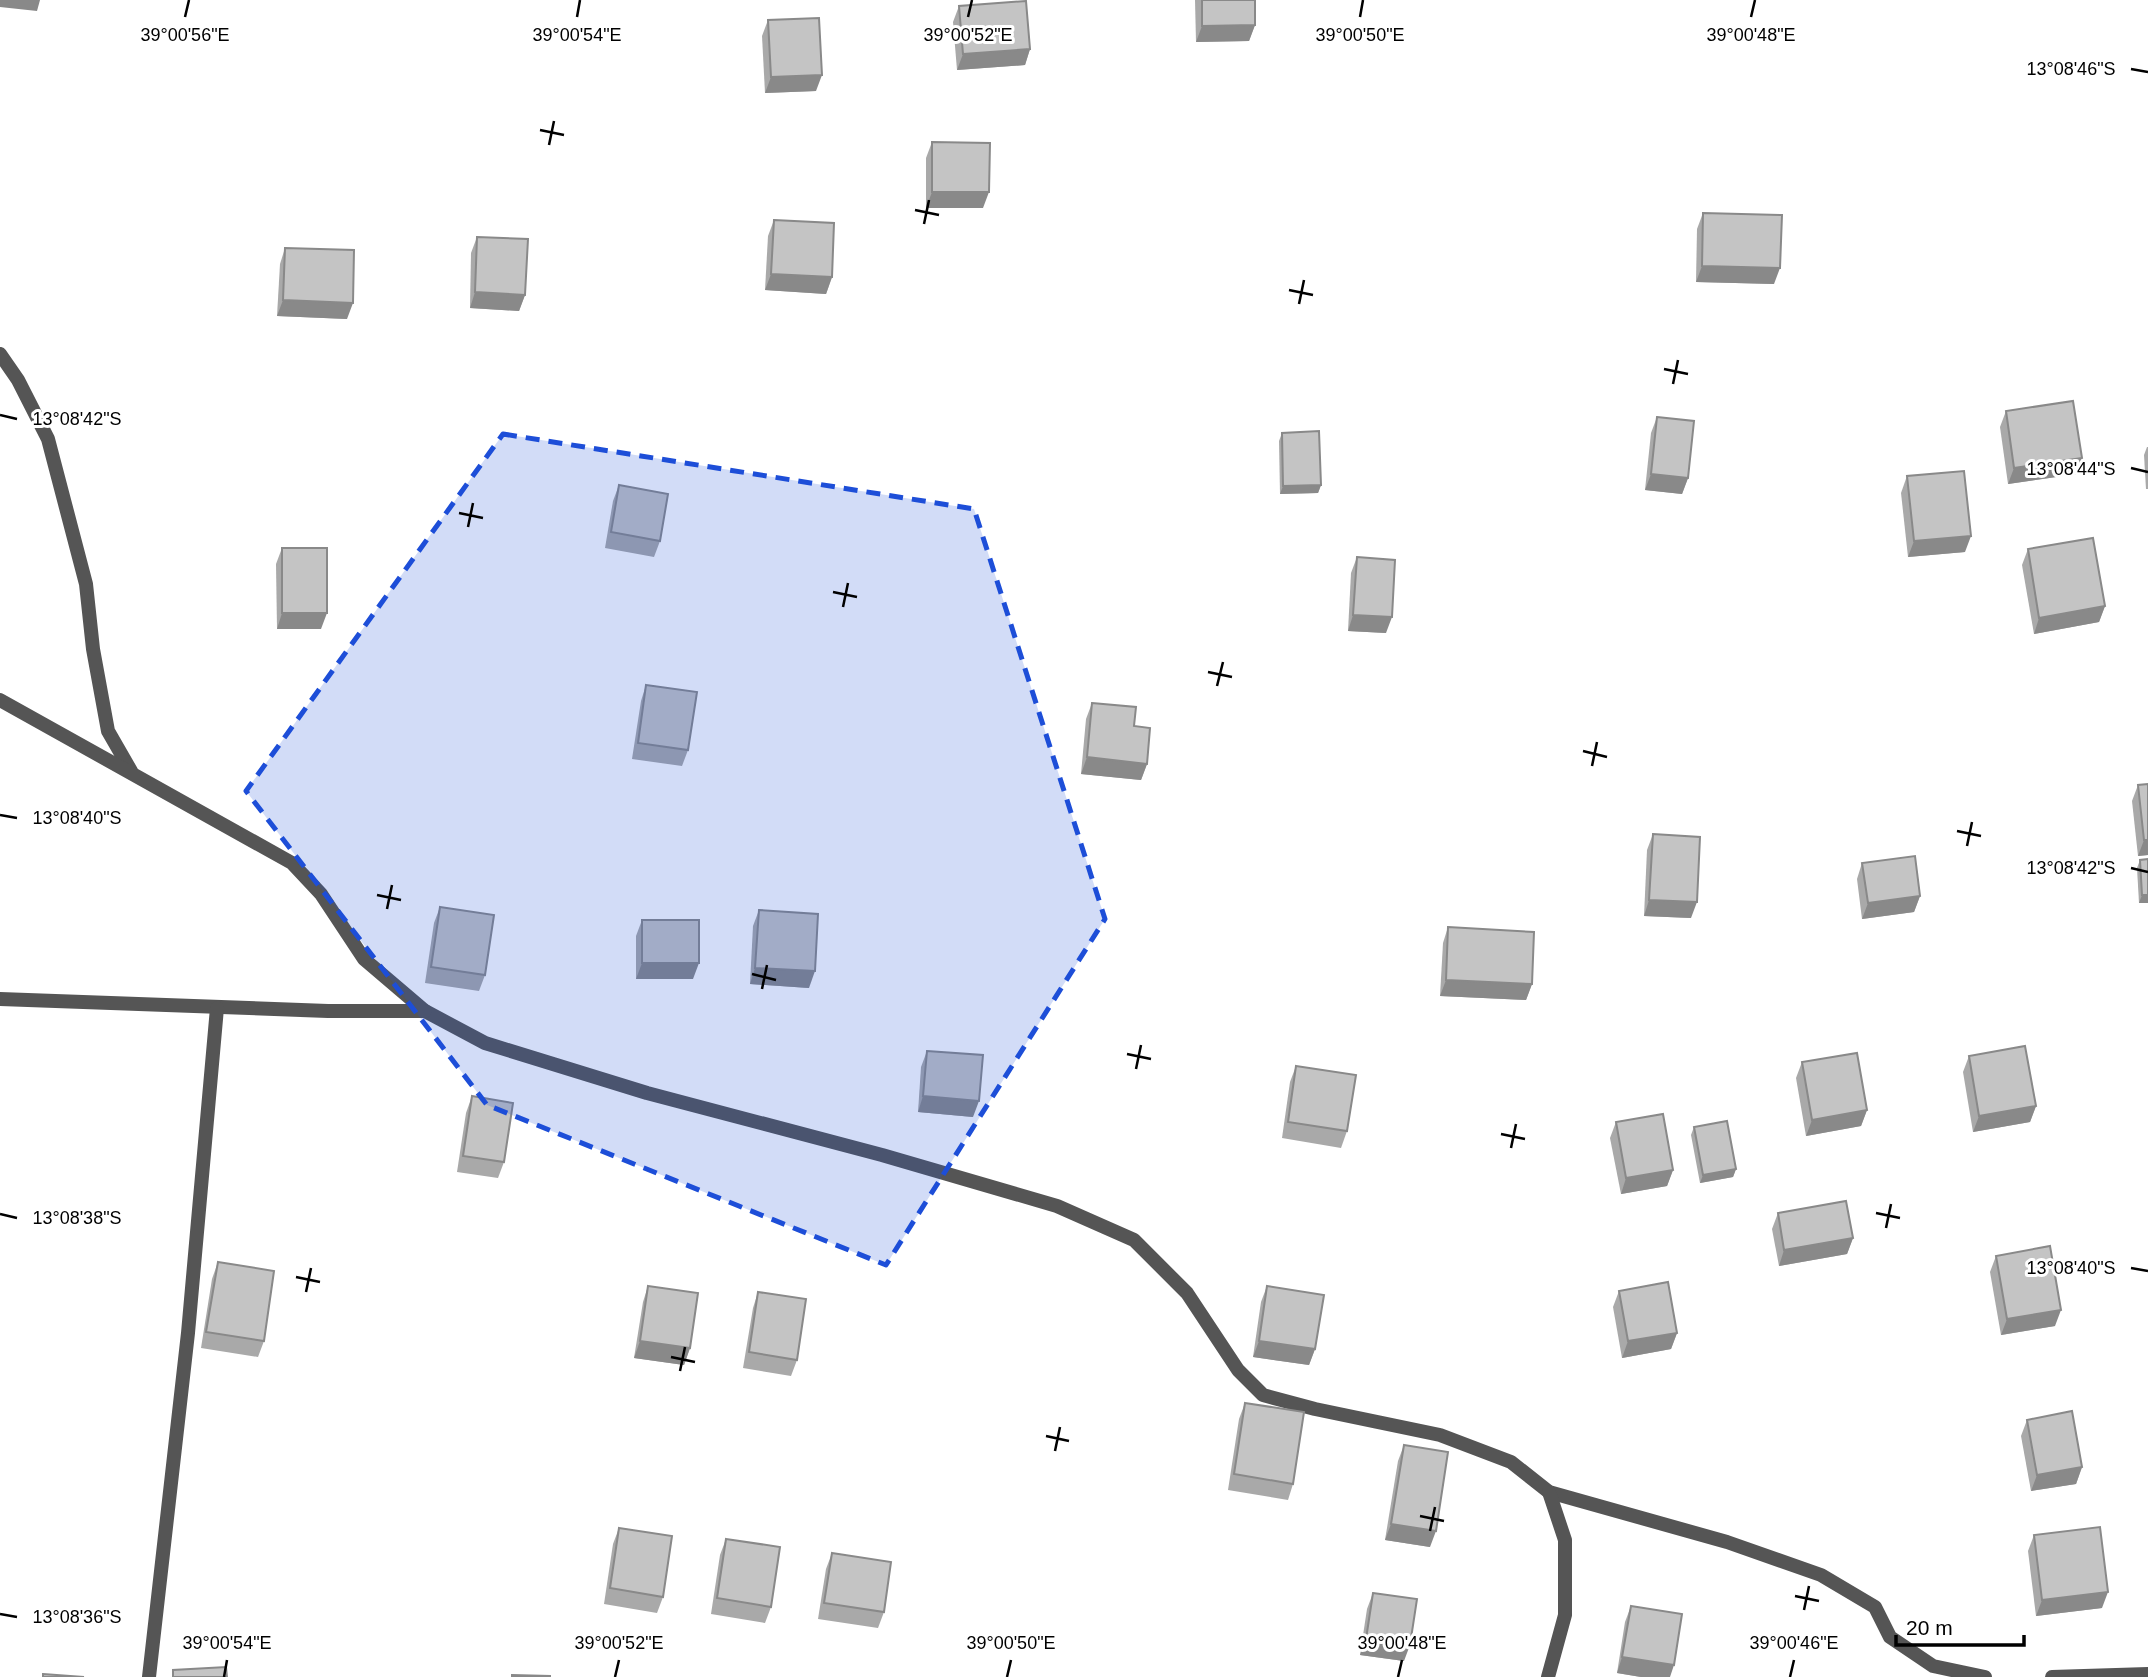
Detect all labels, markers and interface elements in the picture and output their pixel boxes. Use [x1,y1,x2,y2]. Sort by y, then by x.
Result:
text: 39°00'56"E [140,25,230,45]
text: 39°00'54"E [532,25,622,45]
text: 39°00'52"E [923,25,1013,45]
text: 39°00'50"E [1315,25,1405,45]
text: 39°00'48"E [1706,25,1796,45]
text: 13°08'46"S [2026,59,2116,79]
text: 13°08'42"S [32,409,122,429]
text: 13°08'44"S [2026,459,2116,479]
text: 13°08'40"S [32,808,122,828]
text: 13°08'42"S [2026,858,2116,878]
text: 13°08'38"S [32,1208,122,1228]
text: 13°08'40"S [2026,1258,2116,1278]
scale bar [1896,1604,2024,1648]
text: 13°08'36"S [32,1607,122,1627]
text: 20 m [1906,1616,1953,1639]
text: 39°00'54"E [182,1633,272,1653]
text: 39°00'52"E [574,1633,664,1653]
text: 39°00'50"E [966,1633,1056,1653]
text: 39°00'48"E [1357,1633,1447,1653]
text: 39°00'46"E [1749,1633,1839,1653]

